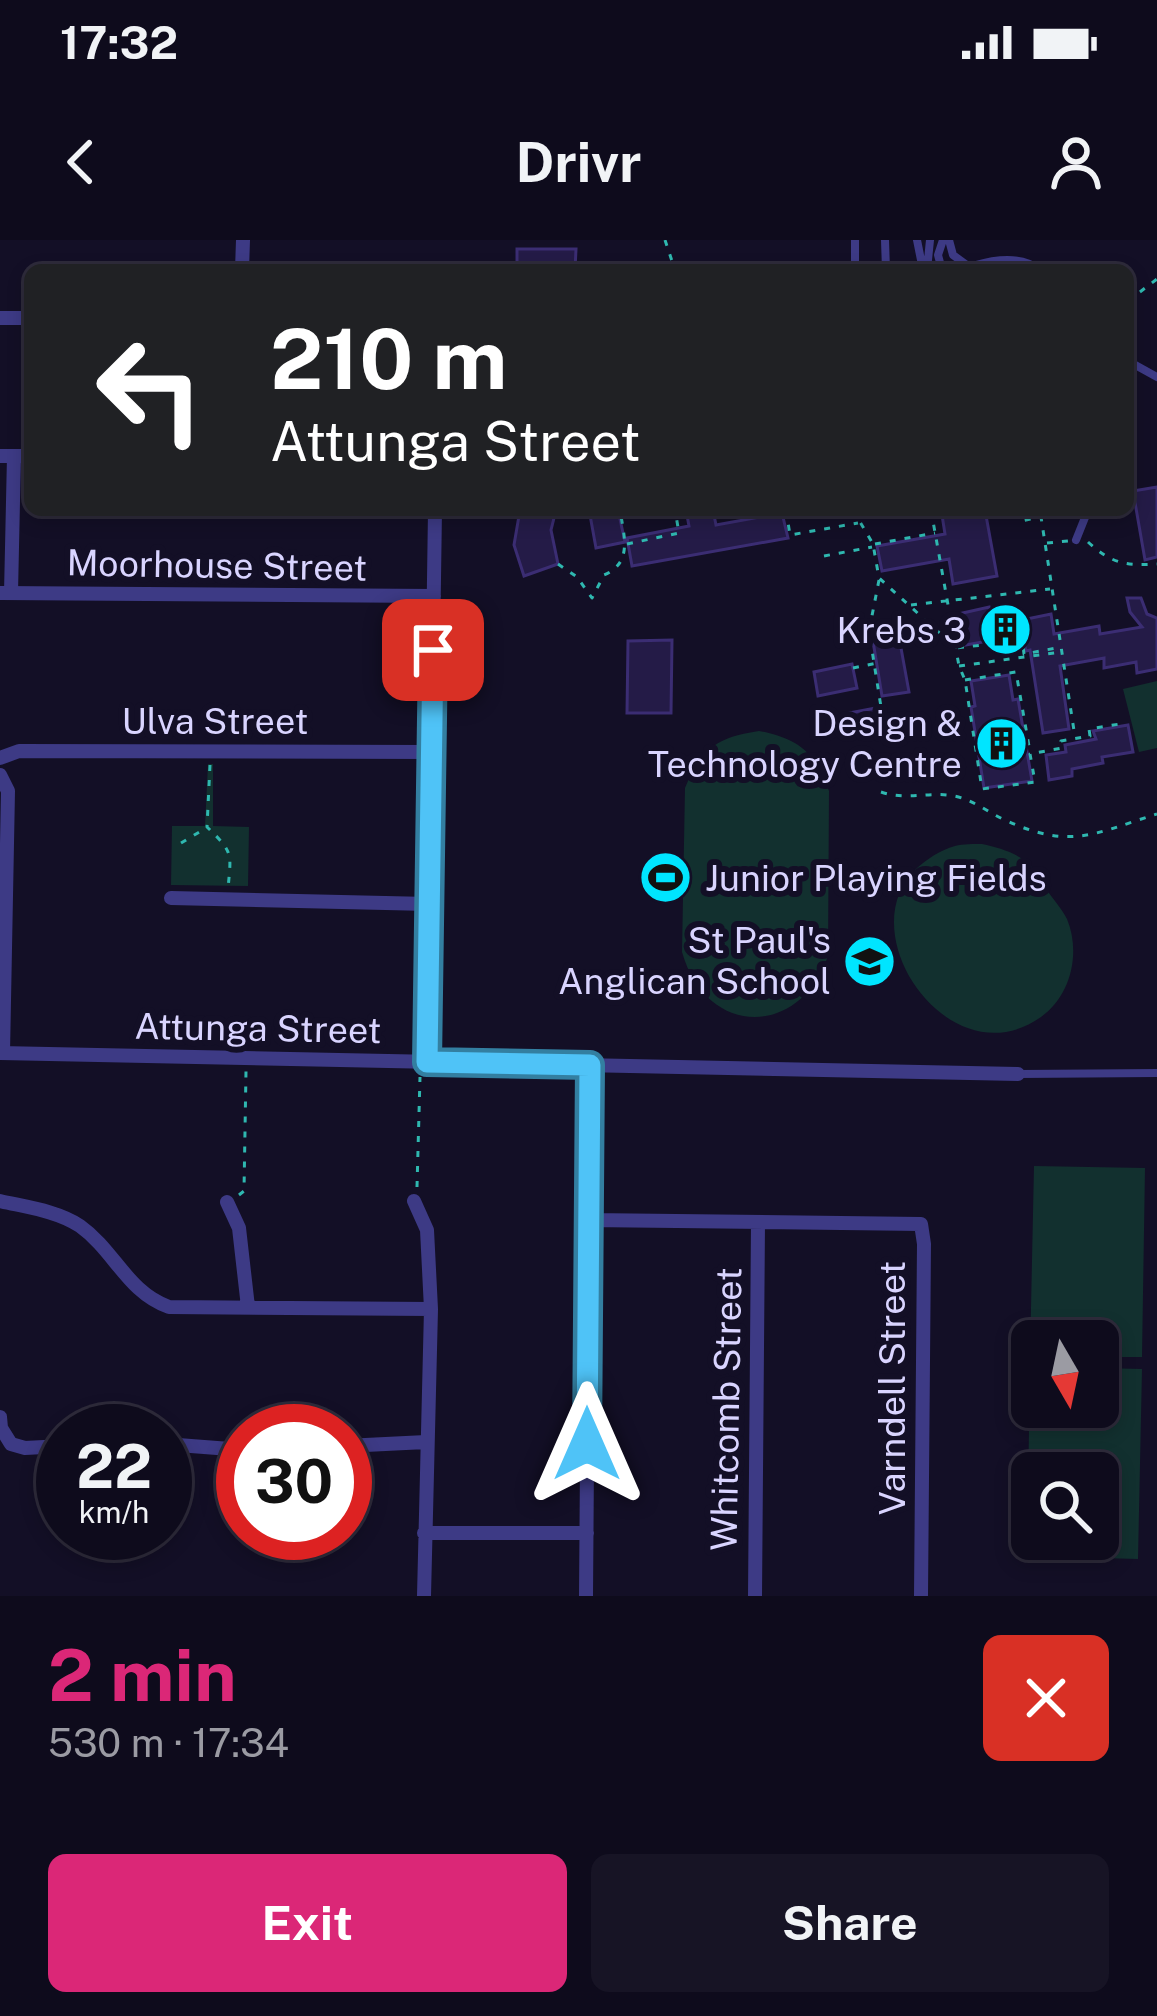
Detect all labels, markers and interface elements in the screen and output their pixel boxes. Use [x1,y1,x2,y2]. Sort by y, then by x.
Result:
text: 17:32 [60,16,178,69]
icon: back [48,129,114,195]
icon: person [1043,129,1109,195]
text: Drivr [516,131,641,194]
text: 210 m [270,309,508,408]
icon: left [72,312,228,468]
text: Attunga Street [270,410,641,473]
street label: Moorhouse Street [66,541,368,589]
pin [382,599,484,701]
building icon: Krebs 3 [977,602,1033,658]
place label: Krebs 3 [836,609,966,651]
icon: arrive [400,617,466,683]
street label: Ulva Street [122,700,308,742]
place label: Design & Technology Centre [648,702,962,785]
building icon: Design & Technology Centre [973,716,1029,772]
sports icon: Junior Playing Fields [638,850,694,906]
place label: Junior Playing Fields [705,857,1047,899]
place label: St Paul's Anglican School [558,919,831,1002]
school or university icon: St Paul's Anglican School [842,933,898,989]
street label: Attunga Street [134,1005,382,1051]
street label: Varndell Street [871,1261,913,1515]
street label: Whitcomb Street [703,1267,749,1551]
north arrow [1011,1320,1119,1428]
map controls [1011,1320,1119,1560]
position arrow [524,1381,650,1507]
speed limit sign: 30 [216,1404,372,1560]
text: 22 [76,1431,152,1502]
button: search [1011,1452,1119,1560]
text: km/h [79,1494,149,1530]
text: 2 min [48,1633,237,1717]
button: close [983,1635,1109,1761]
text: 530 m · 17:34 [48,1720,289,1766]
button: Exit [48,1854,567,1992]
button: Share [591,1854,1109,1992]

